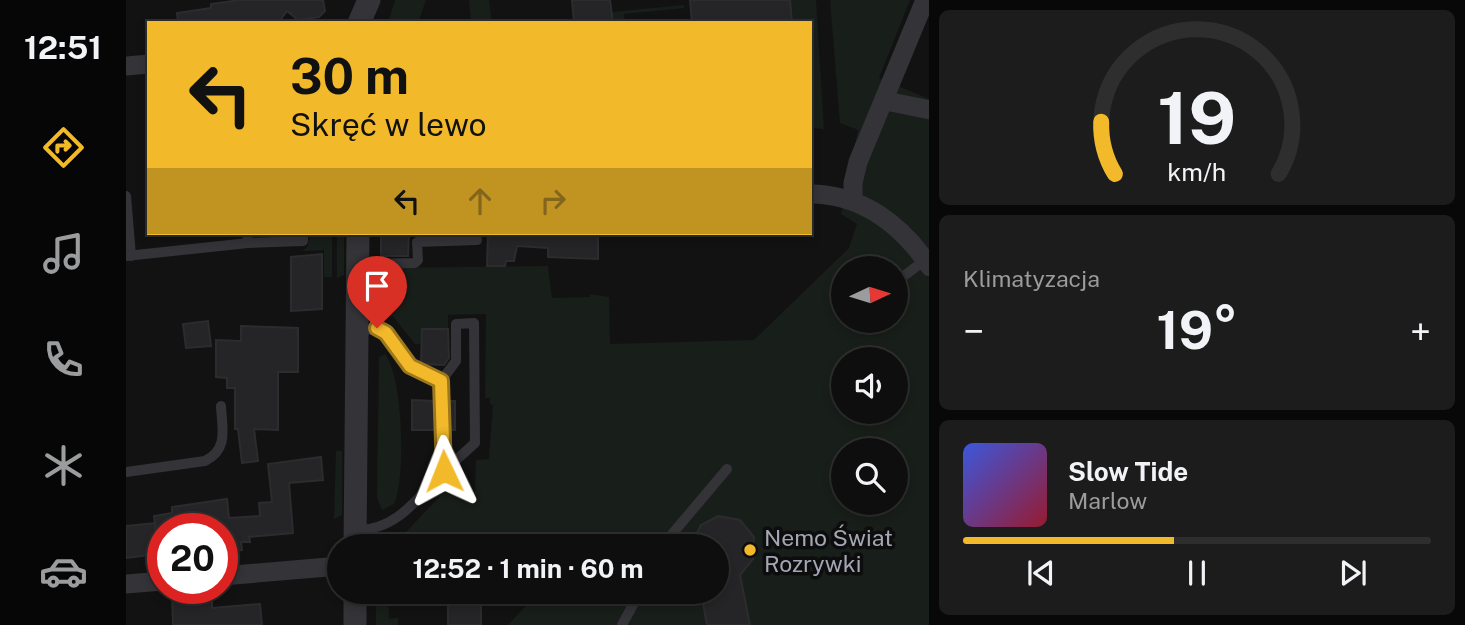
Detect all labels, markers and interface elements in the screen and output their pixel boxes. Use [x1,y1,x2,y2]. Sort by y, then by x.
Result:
text: 12:51 [24,29,102,66]
text: 30 m [290,47,409,105]
icon: left [175,49,266,140]
text: 19 [1157,75,1237,160]
text: Skręć w lewo [290,106,487,143]
icon: directions [39,123,88,172]
text: km/h [1168,156,1226,186]
icon: left [388,182,426,220]
icon: ahead [461,182,499,220]
icon: right [534,182,572,220]
icon: music [39,229,88,278]
pin [347,256,407,328]
north arrow [831,256,908,332]
map controls [831,256,908,515]
text: Klimatyzacja [963,265,1100,292]
icon: arrive [358,267,396,305]
text: 19° [1156,300,1238,361]
text: − [963,309,984,354]
text: + [1410,309,1431,354]
icon: phone [39,335,88,384]
button: sound [831,347,908,424]
position arrow [407,434,481,508]
button: search [831,438,908,515]
icon: climate [39,441,88,490]
text: Slow Tide [1068,456,1188,487]
text: Marlow [1068,487,1147,514]
speed limit sign: 20 [147,513,238,604]
place label: Nemo Świat Rozrywki [764,524,893,577]
marker: Nemo Świat Rozrywki [742,542,758,558]
icon: car [39,547,88,596]
text: 12:52 · 1 min · 60 m [412,553,644,584]
icon: previous [1022,554,1060,592]
icon: pause [1178,554,1216,592]
icon: next [1334,554,1372,592]

